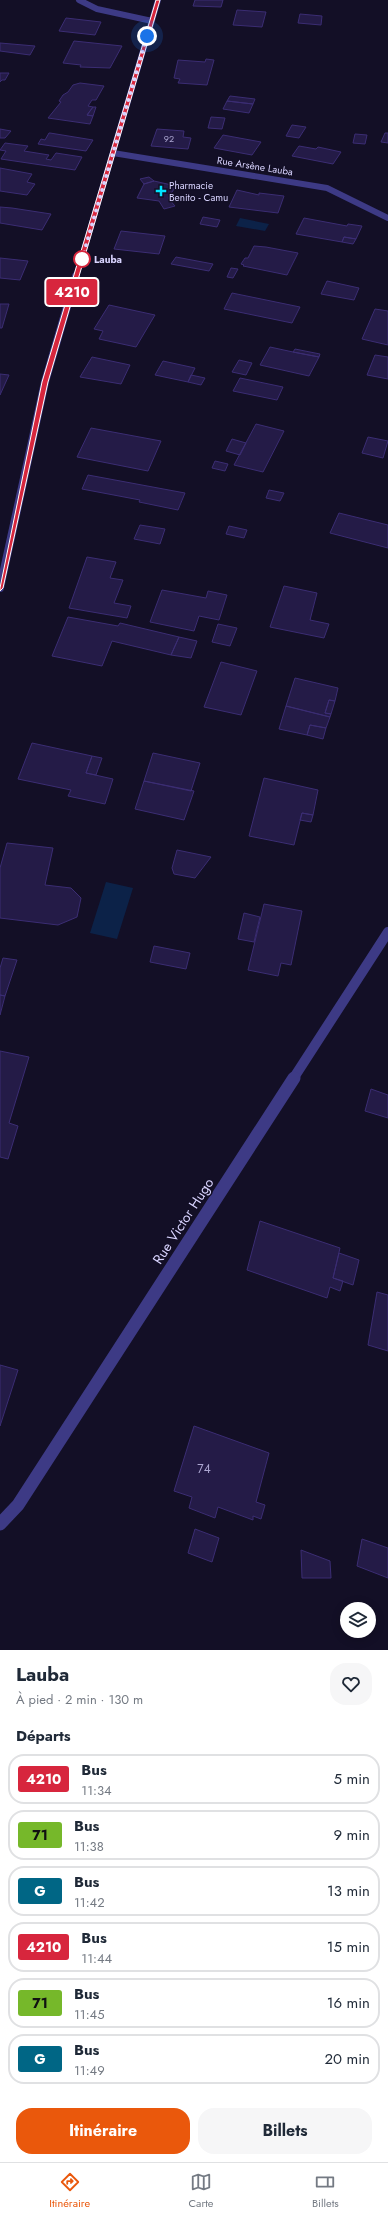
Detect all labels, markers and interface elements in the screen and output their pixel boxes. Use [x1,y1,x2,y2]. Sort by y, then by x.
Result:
your location [137,26,157,46]
house number: 92 [164,132,174,145]
street label: Rue Arsène Lauba [216,153,294,179]
place label: Pharmacie Benito - Camu [169,178,228,205]
marker: Pharmacie Benito - Camu [156,186,166,196]
marker: Lauba [73,250,91,268]
place label: Lauba [94,252,122,267]
line badge: 4210 [44,279,100,305]
text: 4210 [54,282,90,302]
street label: Rue Victor Hugo [148,1174,219,1268]
house number: 74 [197,1460,211,1478]
map controls [340,1602,376,1638]
button: layers [340,1602,376,1638]
text: Lauba [16,1661,69,1688]
button: heart [330,1663,372,1705]
text: À pied · 2 min · 130 m [16,1690,143,1709]
text: Départs [16,1725,71,1747]
text: Bus [81,1759,107,1781]
text: 5 min [334,1768,370,1790]
text: 4210 [26,1769,61,1789]
text: 11:34 [81,1781,112,1800]
text: Bus [74,1815,99,1837]
text: 9 min [333,1824,370,1846]
text: 71 [32,1825,48,1845]
text: 11:38 [74,1837,104,1856]
text: Bus [74,1871,99,1893]
text: 13 min [327,1880,370,1902]
text: G [34,1881,46,1901]
text: 11:42 [74,1893,105,1912]
text: Bus [81,1927,107,1949]
text: 15 min [327,1936,370,1958]
text: 4210 [26,1937,61,1957]
text: 11:44 [81,1949,112,1968]
text: Bus [74,1983,99,2005]
text: 16 min [327,1992,370,2014]
text: 71 [32,1993,48,2013]
text: 11:45 [74,2005,105,2024]
text: Bus [74,2039,99,2061]
text: 20 min [324,2048,370,2070]
text: G [34,2049,46,2069]
text: 11:49 [74,2061,105,2080]
button: Itinéraire [16,2108,190,2154]
button: Billets [198,2108,372,2154]
tab: Itinéraire [49,2171,90,2211]
tab: Carte [189,2171,213,2211]
tab: Billets [312,2171,339,2211]

